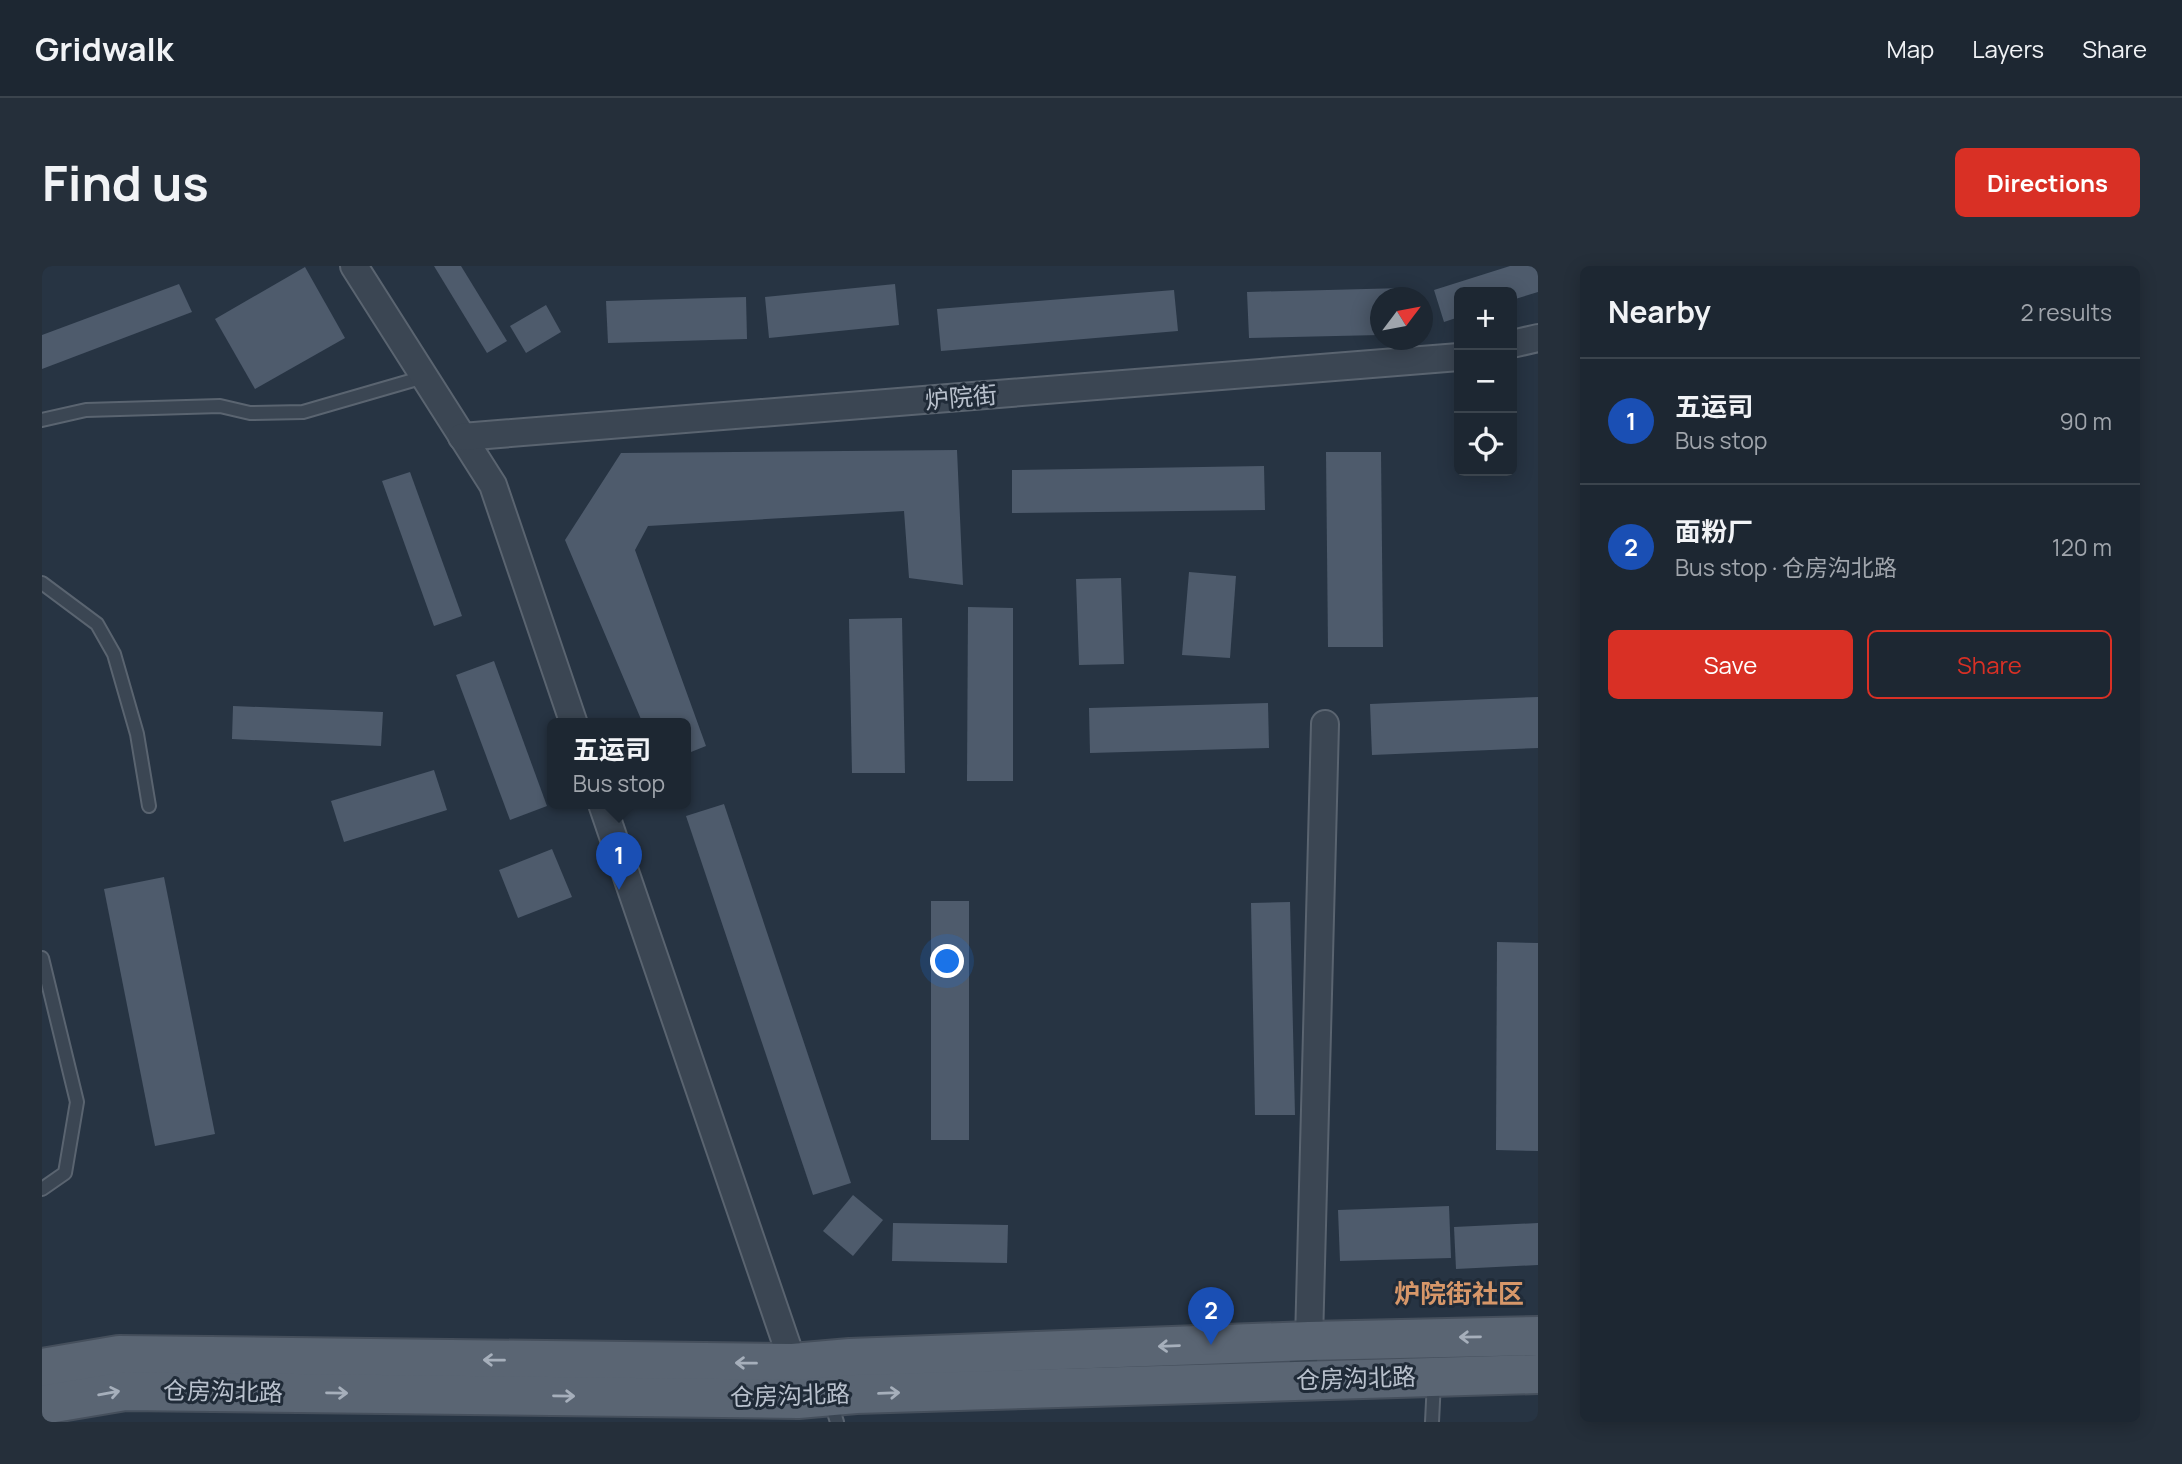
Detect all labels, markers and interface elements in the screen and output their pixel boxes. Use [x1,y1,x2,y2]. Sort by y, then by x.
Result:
text: Gridwalk [35,26,173,71]
text: Map [1887,32,1934,65]
text: Layers [1972,32,2044,65]
text: Share [2082,32,2147,65]
button: Directions [1955,148,2140,217]
text: Find us [42,149,209,216]
north arrow [1370,287,1433,350]
map controls [1454,287,1517,476]
button: + [1454,287,1517,350]
text: Nearby [1608,291,1711,332]
text: 2 results [2020,296,2112,328]
button: − [1454,350,1517,413]
street label: 炉院街 [924,377,998,416]
text: 五运司 [1675,388,1753,424]
text: 1 [1626,405,1636,437]
text: 90 m [2060,405,2112,437]
button: locate [1454,413,1517,476]
text: Bus stop [1675,424,1767,456]
text: 面粉厂 [1675,513,1753,549]
text: 2 [1624,531,1638,563]
text: 120 m [2052,531,2112,563]
text: Bus stop · 仓房沟北路 [1675,551,1897,583]
button: Save [1608,630,1853,699]
button: Share [1867,630,2112,699]
popup [547,718,691,809]
text: 五运司 [573,731,651,767]
text: Bus stop [573,767,665,799]
pin: 1 [596,832,642,890]
your location [930,944,964,978]
district label: 炉院街社区 [1394,1275,1524,1311]
pin: 2 [1188,1287,1234,1345]
one-way arrow [1459,1331,1482,1344]
one-way arrow [1158,1340,1181,1353]
one-way arrow [483,1353,506,1367]
one-way arrow [735,1356,758,1370]
street label: 仓房沟北路 [1295,1359,1416,1396]
street label: 仓房沟北路 [163,1373,283,1408]
street label: 仓房沟北路 [729,1376,850,1413]
one-way arrow [97,1386,120,1399]
one-way arrow [325,1386,348,1400]
one-way arrow [877,1386,900,1399]
one-way arrow [552,1389,575,1403]

